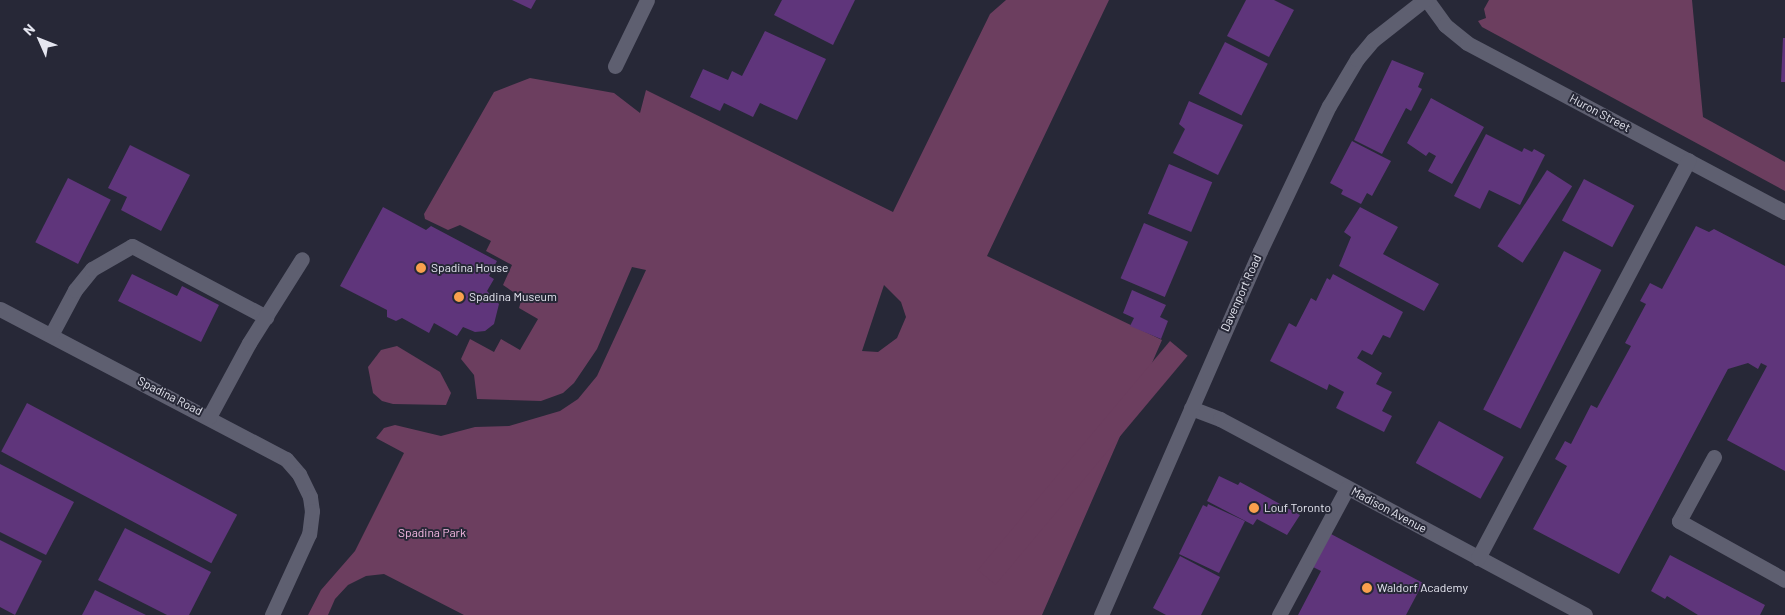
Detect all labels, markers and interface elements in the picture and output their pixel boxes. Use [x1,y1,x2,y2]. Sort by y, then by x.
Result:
north arrow [15,15,65,65]
text: N [20,20,38,38]
street label: Huron Street [1567,91,1633,135]
street label: Davenport Road [1218,252,1264,334]
place label: Spadina House [431,261,508,275]
marker: Spadina House [415,262,427,274]
place label: Spadina Museum [469,290,557,304]
marker: Spadina Museum [453,291,465,303]
street label: Spadina Road [135,373,205,419]
street label: Madison Avenue [1349,484,1429,536]
place label: Louf Toronto [1264,501,1331,515]
marker: Louf Toronto [1248,502,1260,514]
park label: Spadina Park [398,526,466,540]
place label: Waldorf Academy [1377,581,1468,595]
marker: Waldorf Academy [1361,582,1373,594]

